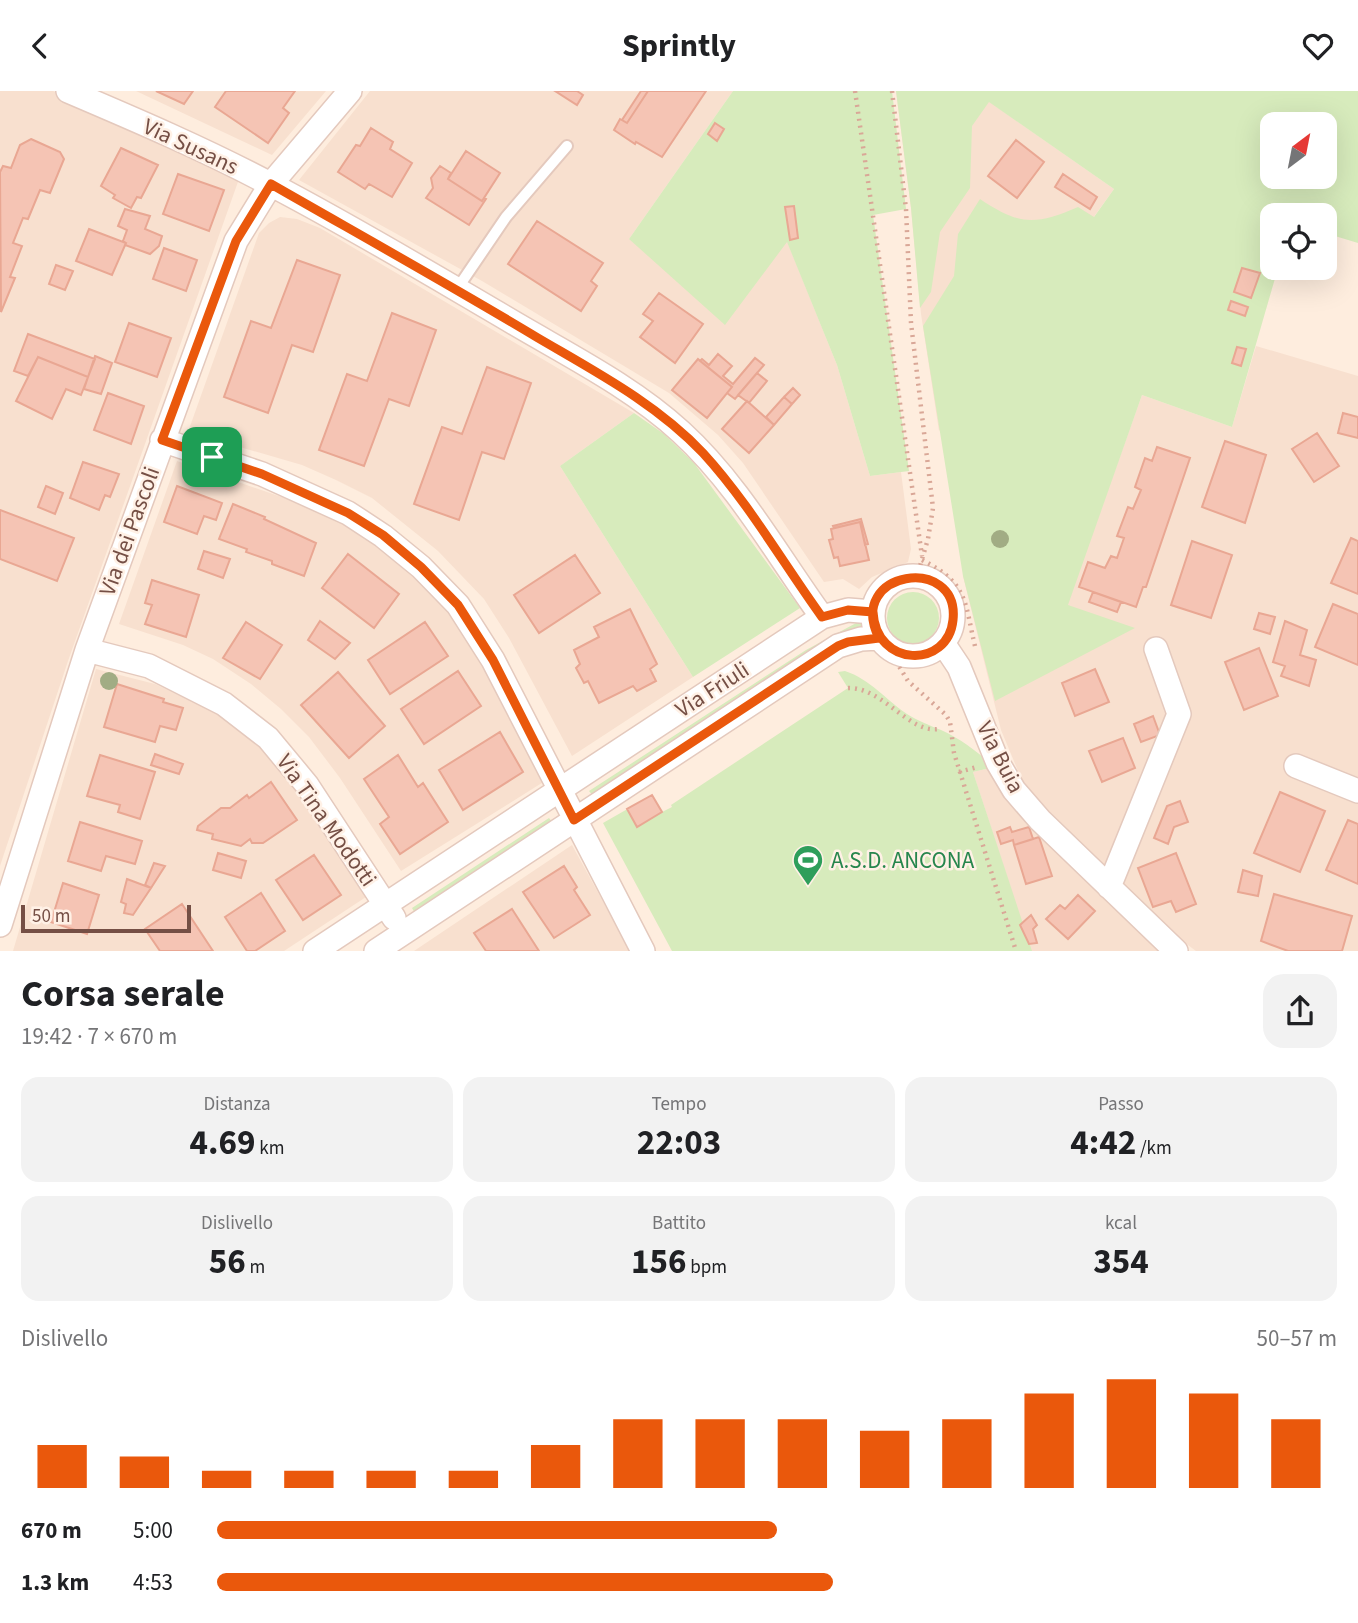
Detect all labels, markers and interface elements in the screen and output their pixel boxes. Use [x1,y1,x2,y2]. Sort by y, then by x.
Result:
text: Sprintly [622,23,736,69]
icon: back [21,27,59,65]
icon: heart [1299,27,1337,65]
street label: Via Susans [138,110,244,183]
north arrow [1260,112,1337,189]
map controls [1260,112,1337,280]
button: locate [1260,203,1337,280]
pin [182,427,242,487]
icon: arrive [193,438,231,476]
street label: Via dei Pascoli [91,462,168,600]
street label: Via Friuli [669,653,756,726]
street label: Via Buia [968,715,1033,799]
street label: Via Tina Modotti [269,747,385,893]
sports icon: A.S.D. ANCONA [791,843,825,887]
place label: A.S.D. ANCONA [831,844,975,877]
scale bar [21,902,191,934]
text: 50 m [32,903,70,930]
text: Corsa serale [21,967,225,1021]
button: share [1263,974,1337,1048]
text: 19:42 · 7 × 670 m [21,1020,177,1053]
text: Distanza [203,1091,271,1118]
text: Tempo [652,1091,706,1118]
text: Passo [1098,1091,1144,1118]
text: 4.69 [190,1118,255,1168]
text: 22:03 [637,1118,721,1168]
text: 4:42 [1070,1118,1136,1168]
text: km [255,1135,284,1162]
text: /km [1136,1135,1172,1162]
text: Dislivello [201,1210,273,1237]
text: Battito [652,1210,706,1237]
text: kcal [1105,1210,1137,1237]
text: 56 [209,1237,246,1287]
text: 156 [631,1237,686,1287]
text: 354 [1093,1237,1149,1287]
text: m [246,1254,265,1281]
text: bpm [686,1254,727,1281]
text: Dislivello [21,1322,108,1355]
text: 50–57 m [1257,1322,1337,1355]
text: 670 m [21,1514,82,1547]
text: 5:00 [133,1514,173,1547]
text: 1.3 km [21,1566,89,1599]
text: 4:53 [133,1566,173,1599]

